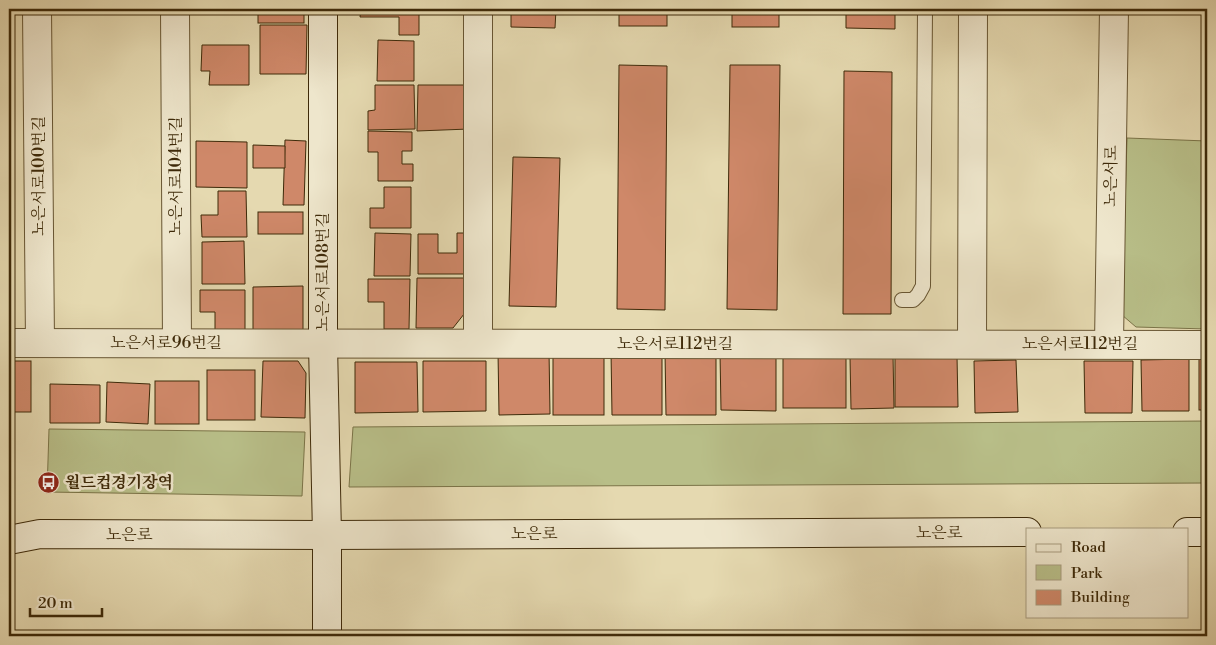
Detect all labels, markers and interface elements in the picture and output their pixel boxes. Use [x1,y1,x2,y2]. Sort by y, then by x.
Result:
street label: 노은서로100번길 [29,116,49,236]
street label: 노은서로104번길 [166,116,186,236]
street label: 노은서로 [1100,144,1122,207]
street label: 노은서로108번길 [313,212,333,332]
street label: 노은서로96번길 [110,333,222,353]
street label: 노은서로112번길 [617,334,733,354]
street label: 노은서로112번길 [1022,334,1138,354]
bus stop icon: 월드컵경기장역 [37,471,61,495]
place label: 월드컵경기장역 [65,473,173,493]
street label: 노은로 [916,523,963,543]
street label: 노은로 [511,524,558,544]
street label: 노은로 [106,525,153,545]
legend [1026,528,1188,618]
text: Road [1071,538,1106,557]
text: Park [1071,564,1103,583]
scale bar [30,585,102,617]
text: Building [1070,588,1130,607]
text: 20 m [38,594,73,613]

